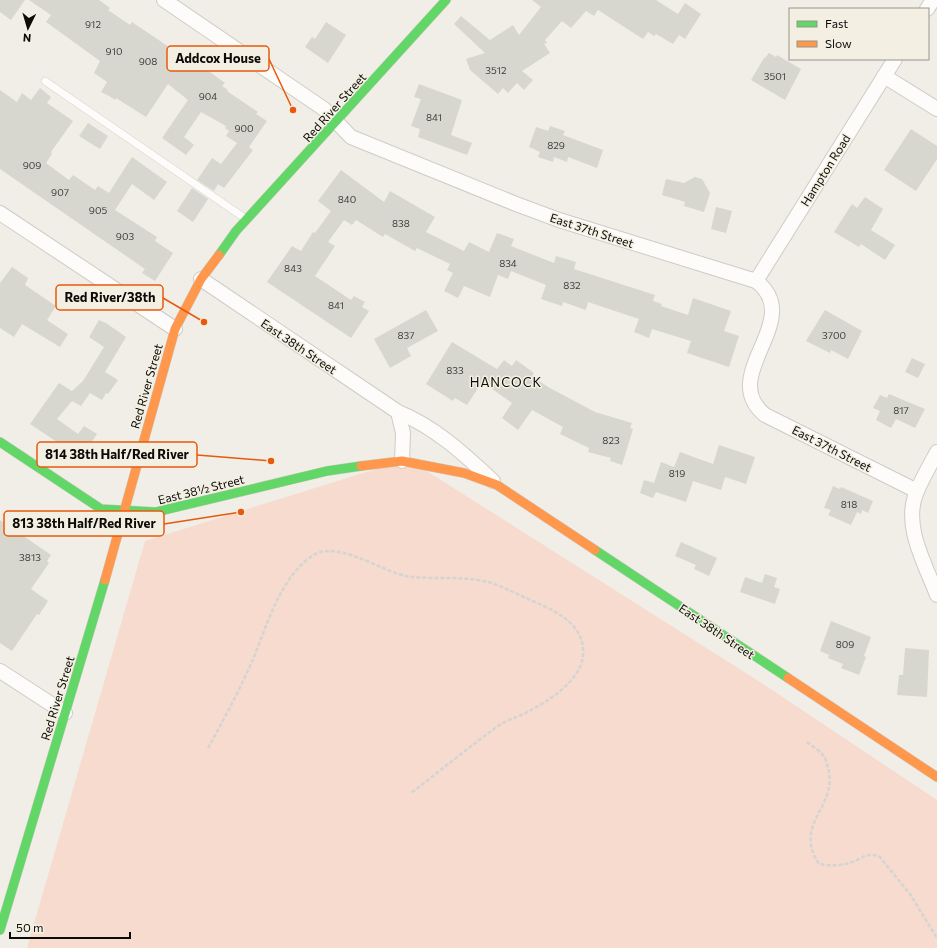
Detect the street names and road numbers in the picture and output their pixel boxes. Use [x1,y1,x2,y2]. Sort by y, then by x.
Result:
street label: Red River Street [299,70,369,144]
street label: Hampton Road [797,131,853,208]
street label: East 37th Street [548,210,636,250]
street label: East 38th Street [259,316,340,377]
street label: Red River Street [127,342,165,430]
street label: East 37th Street [790,422,874,474]
street label: East 38½ Street [156,471,246,506]
street label: East 38th Street [677,601,758,662]
street label: Red River Street [37,654,77,742]

